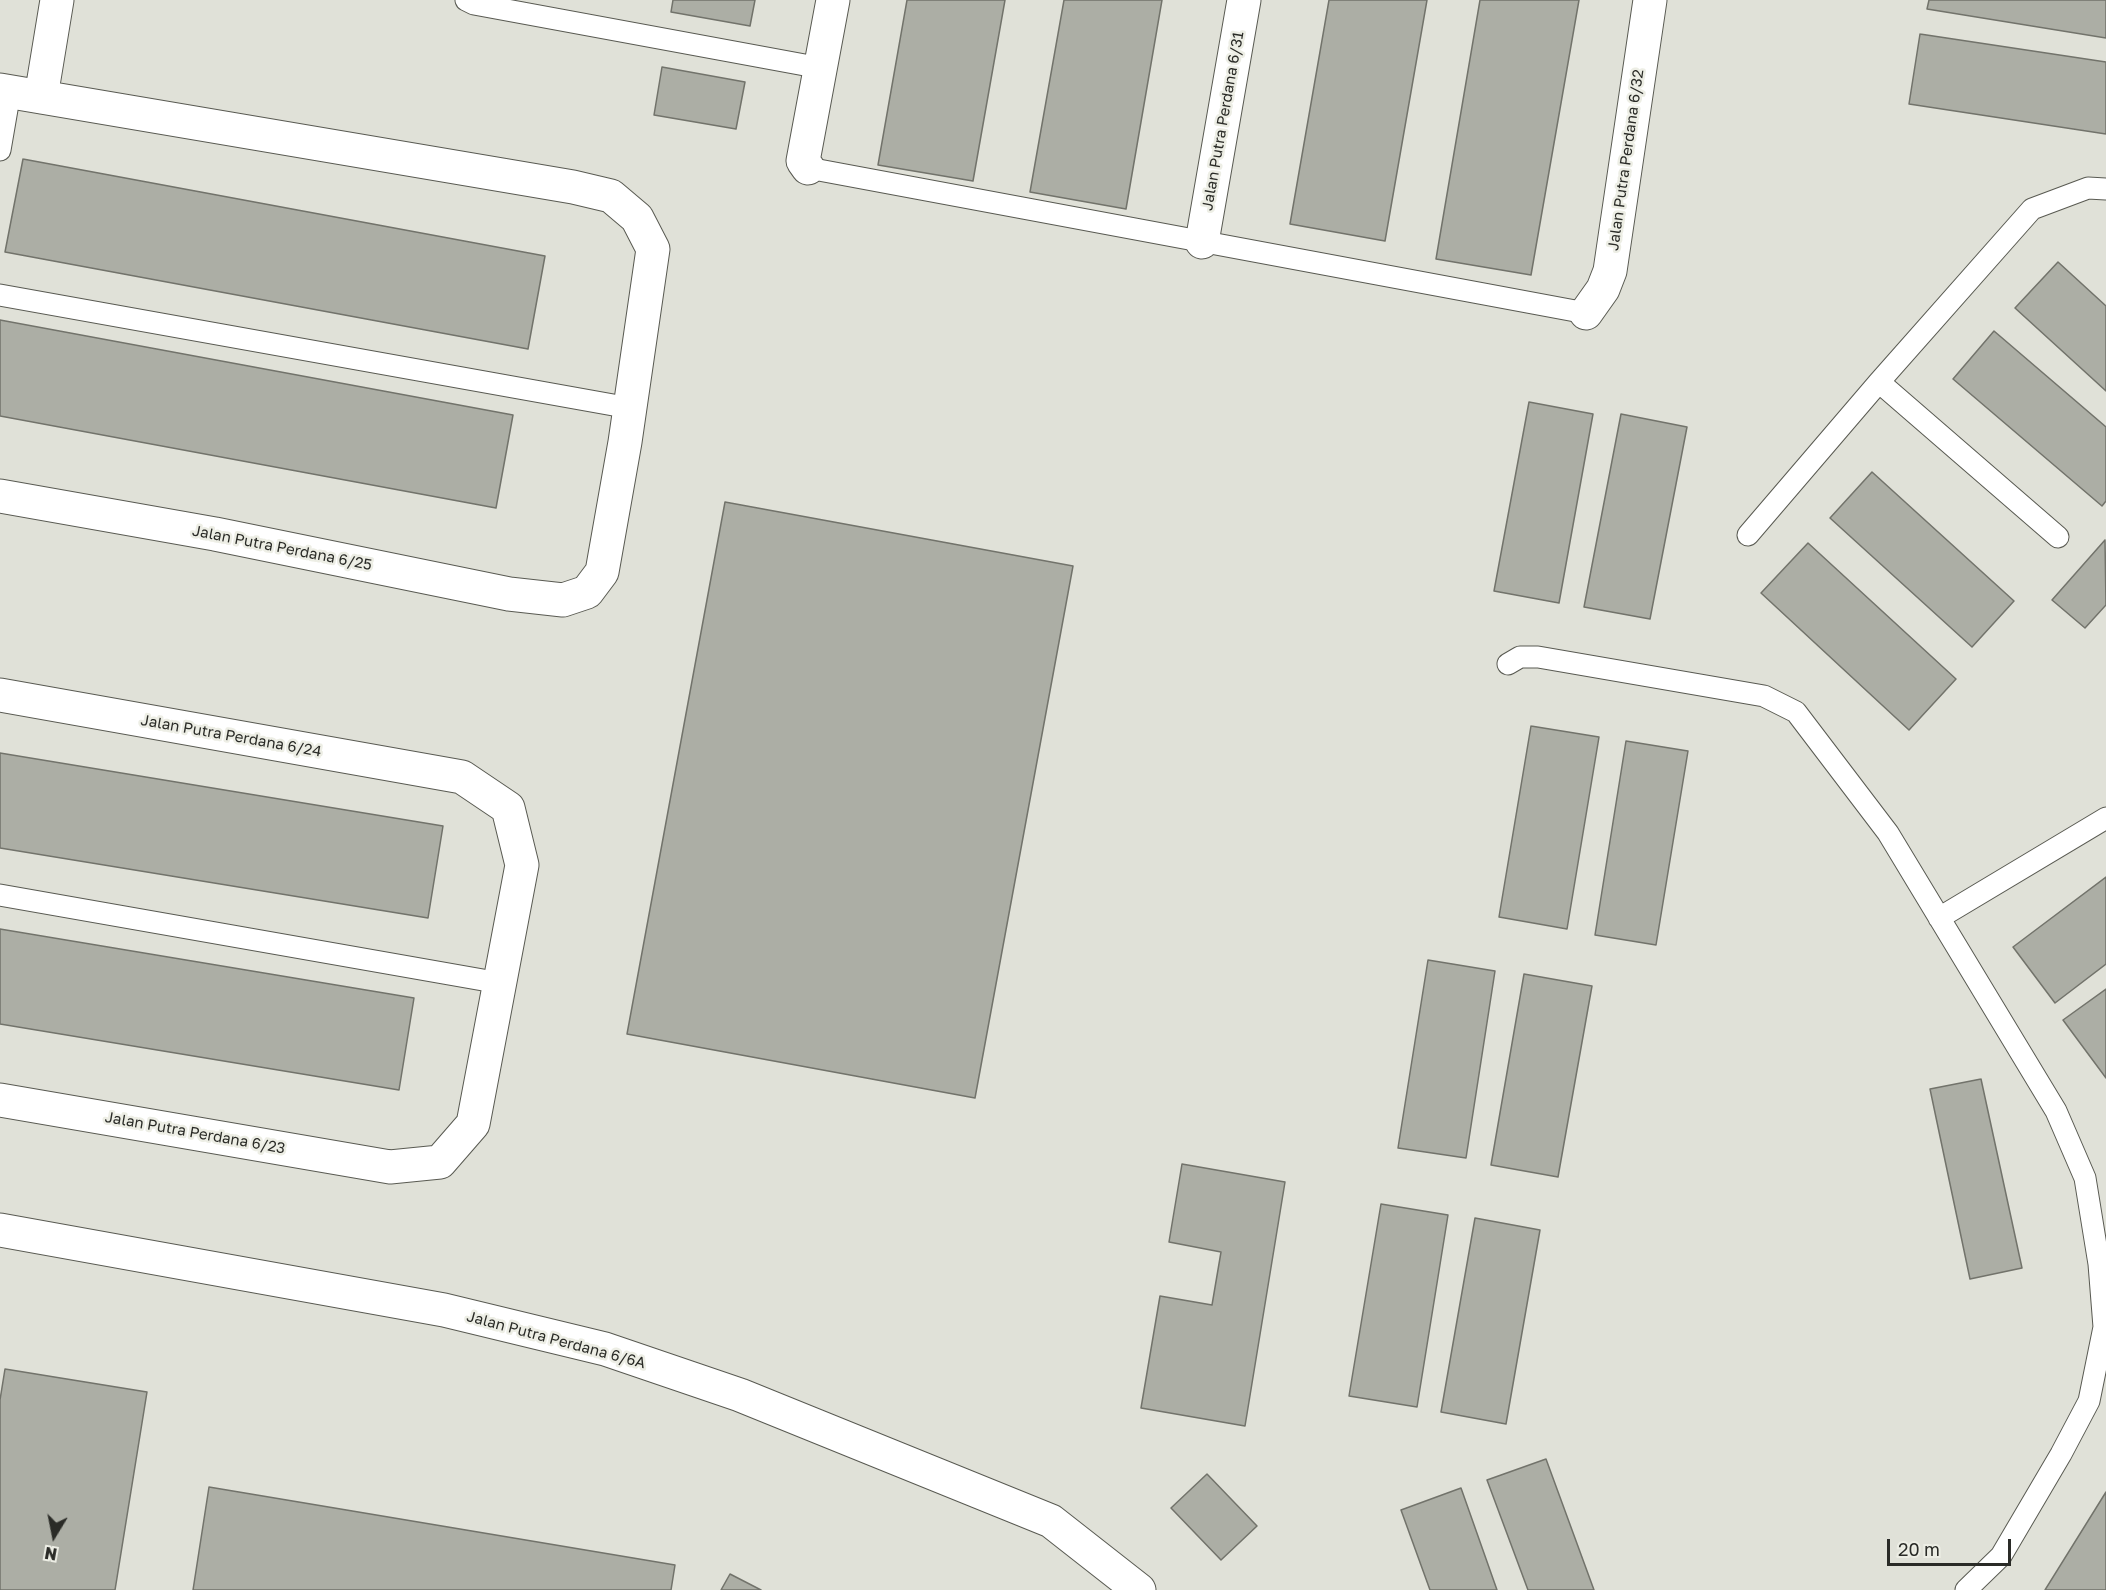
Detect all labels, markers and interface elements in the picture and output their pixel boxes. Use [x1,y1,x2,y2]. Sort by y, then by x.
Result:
street label: Jalan Putra Perdana 6/31 [1198,30,1248,212]
street label: Jalan Putra Perdana 6/32 [1604,68,1648,252]
street label: Jalan Putra Perdana 6/25 [191,522,373,574]
street label: Jalan Putra Perdana 6/24 [139,711,323,761]
street label: Jalan Putra Perdana 6/23 [103,1108,287,1158]
street label: Jalan Putra Perdana 6/6A [465,1307,647,1373]
north arrow [24,1506,84,1566]
scale bar [1890,1527,2014,1565]
text: 20 m [1898,1538,1940,1560]
text: N [43,1543,59,1565]

